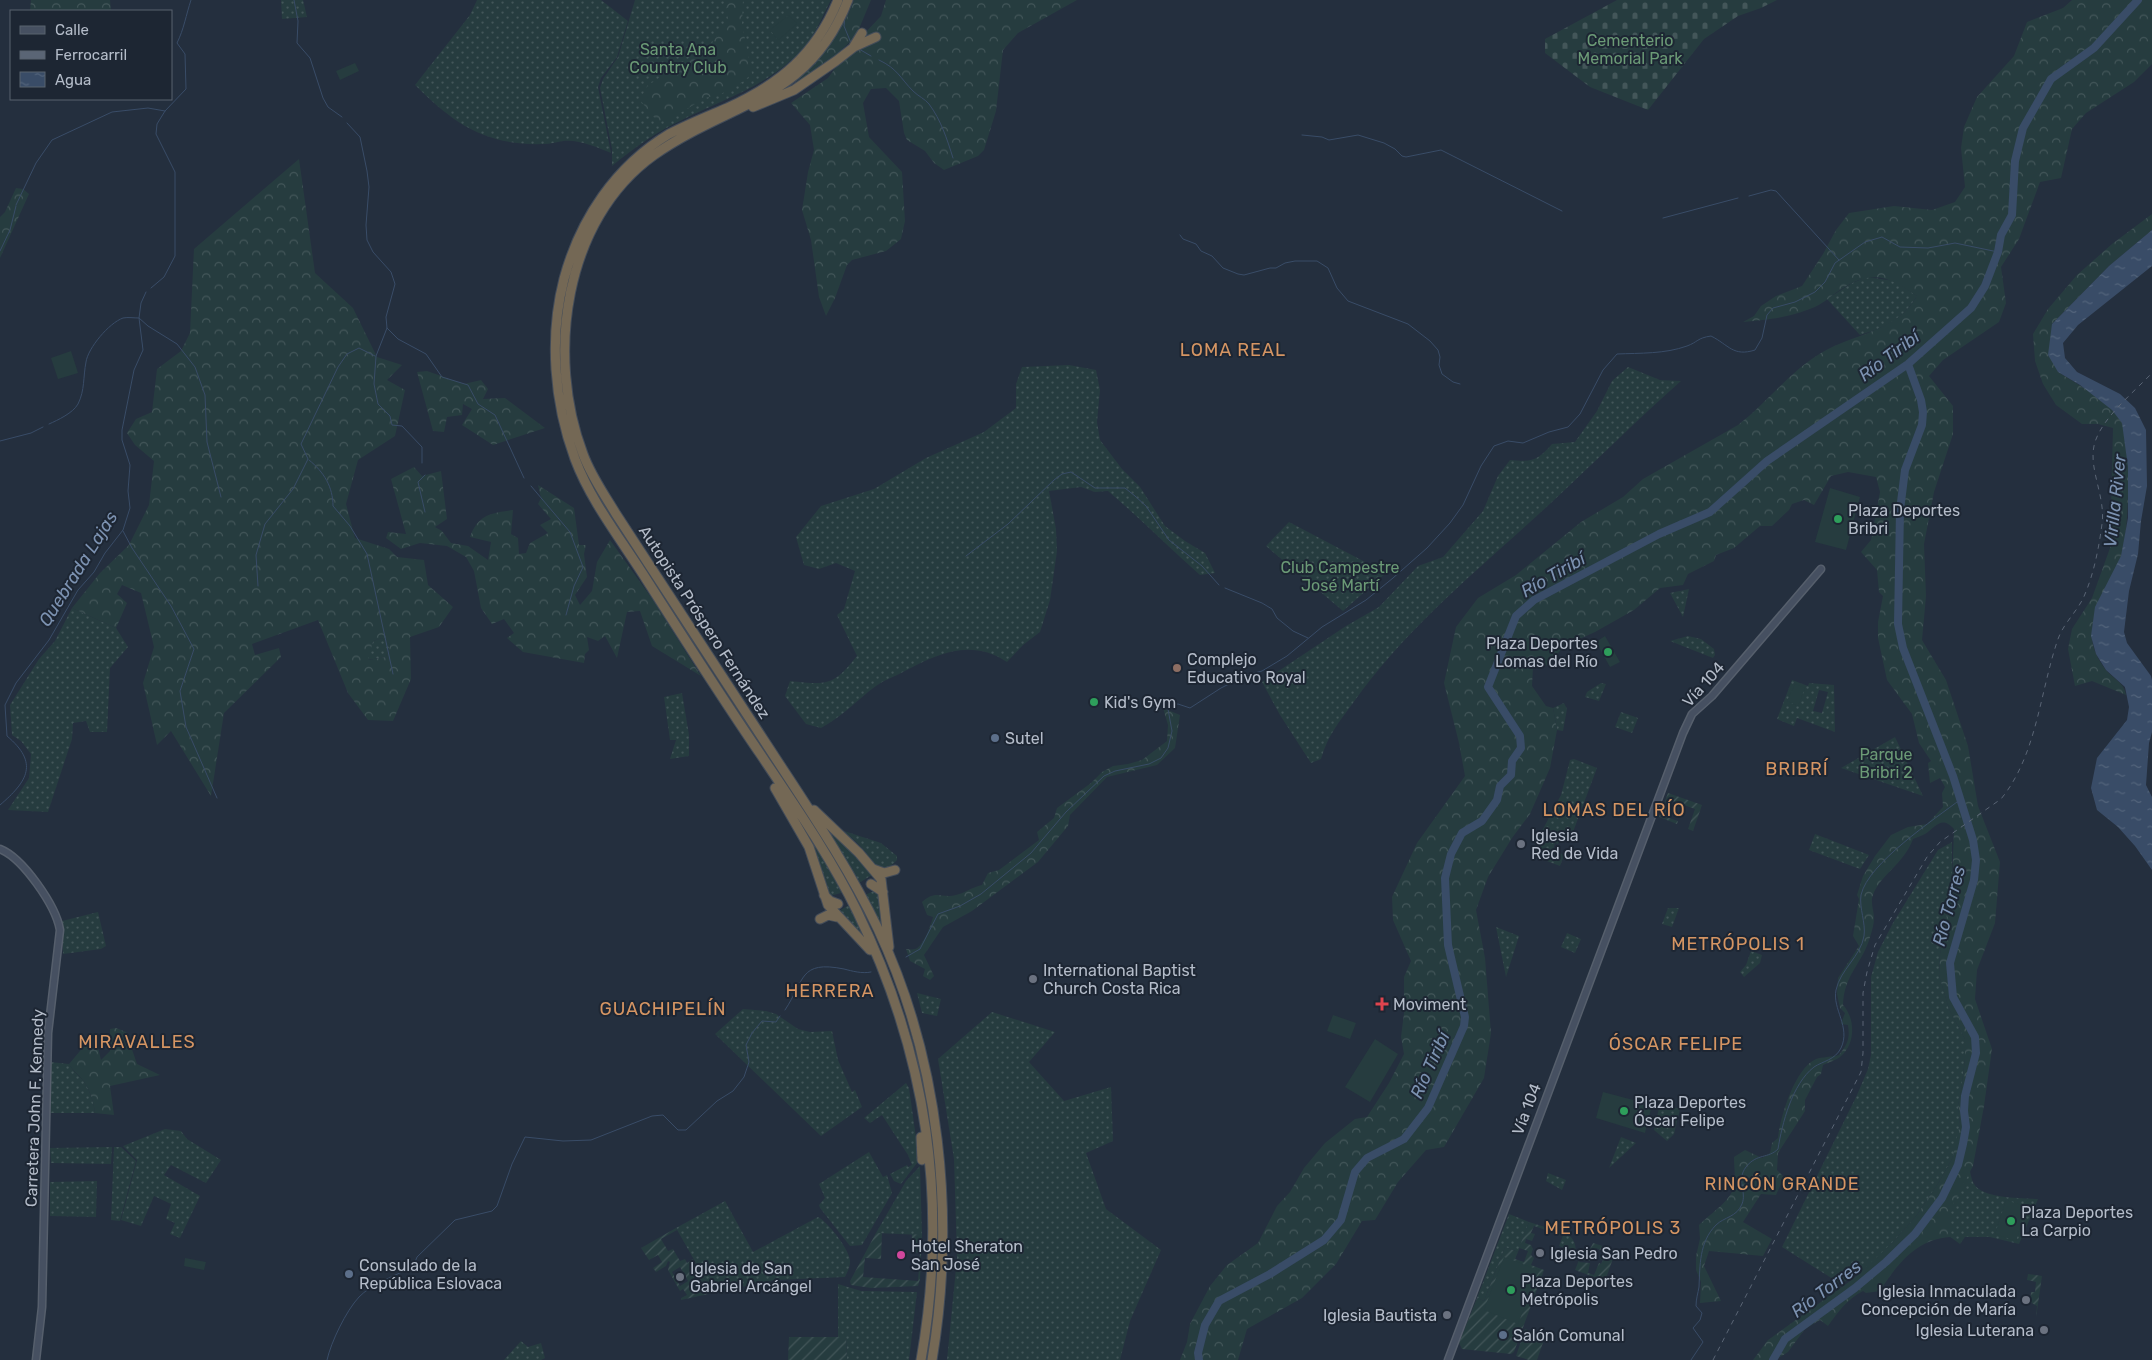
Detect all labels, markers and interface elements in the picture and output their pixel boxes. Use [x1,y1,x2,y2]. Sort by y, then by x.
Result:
legend [10,10,172,100]
text: Calle [55,21,89,39]
park label: Cementerio Memorial Park [1578,31,1683,68]
park label: Santa Ana Country Club [629,40,727,77]
text: Ferrocarril [55,46,127,64]
text: Agua [55,71,91,89]
water label: Río Tiribí [1854,324,1926,386]
district label: LOMA REAL [1180,339,1286,361]
water label: Virilla River [2099,452,2131,549]
place label: Plaza Deportes Bribri [1848,501,1960,538]
water label: Quebrada Lajas [34,507,122,631]
marker: Plaza Deportes Bribri [1832,513,1844,525]
street label: Autopista Próspero Fernández [635,522,774,722]
water label: Río Tiribí [1517,546,1592,602]
park label: Club Campestre José Martí [1280,558,1400,595]
place label: Plaza Deportes Lomas del Río [1486,634,1598,671]
marker: Plaza Deportes Lomas del Río [1602,646,1614,658]
place label: Complejo Educativo Royal [1187,650,1306,687]
street label: Vía 104 [1678,658,1729,711]
marker: Complejo Educativo Royal [1171,662,1183,674]
place label: Kid's Gym [1104,693,1176,712]
marker: Kid's Gym [1088,696,1100,708]
place label: Sutel [1005,729,1044,748]
marker: Sutel [989,732,1001,744]
park label: Parque Bribri 2 [1859,745,1913,782]
district label: BRIBRÍ [1765,758,1829,780]
district label: LOMAS DEL RÍO [1542,799,1686,821]
place label: Iglesia Red de Vida [1531,826,1618,863]
marker: Iglesia Red de Vida [1515,838,1527,850]
water label: Río Torres [1928,863,1970,949]
district label: METRÓPOLIS 1 [1671,933,1805,955]
place label: International Baptist Church Costa Rica [1043,961,1196,998]
marker: International Baptist Church Costa Rica [1027,973,1039,985]
district label: HERRERA [785,980,875,1002]
place label: Moviment [1393,995,1466,1014]
marker: Moviment [1375,997,1389,1011]
district label: GUACHIPELÍN [599,998,727,1020]
street label: Carretera John F. Kennedy [22,1009,47,1207]
water label: Río Tiribí [1405,1026,1456,1102]
district label: MIRAVALLES [78,1031,196,1053]
district label: ÓSCAR FELIPE [1609,1033,1743,1055]
street label: Vía 104 [1508,1081,1545,1138]
place label: Plaza Deportes Óscar Felipe [1634,1093,1746,1130]
marker: Plaza Deportes Óscar Felipe [1618,1105,1630,1117]
district label: RINCÓN GRANDE [1704,1173,1860,1195]
place label: Plaza Deportes La Carpio [2021,1203,2133,1240]
marker: Plaza Deportes La Carpio [2005,1215,2017,1227]
district label: METRÓPOLIS 3 [1545,1217,1681,1239]
place label: Hotel Sheraton San José [911,1237,1023,1274]
place label: Iglesia San Pedro [1550,1244,1678,1263]
marker: Iglesia San Pedro [1534,1247,1546,1259]
marker: Hotel Sheraton San José [895,1249,907,1261]
water label: Río Torres [1786,1255,1866,1323]
place label: Consulado de la República Eslovaca [359,1256,502,1293]
place label: Iglesia de San Gabriel Arcángel [690,1259,812,1296]
marker: Consulado de la República Eslovaca [343,1268,355,1280]
marker: Iglesia de San Gabriel Arcángel [674,1271,686,1283]
place label: Plaza Deportes Metrópolis [1521,1272,1633,1309]
place label: Iglesia Inmaculada Concepción de María [1861,1282,2016,1319]
marker: Plaza Deportes Metrópolis [1505,1284,1517,1296]
marker: Iglesia Inmaculada Concepción de María [2020,1294,2032,1306]
place label: Iglesia Bautista [1323,1306,1437,1325]
marker: Iglesia Bautista [1441,1309,1453,1321]
place label: Iglesia Luterana [1916,1321,2034,1340]
marker: Iglesia Luterana [2038,1324,2050,1336]
place label: Salón Comunal [1513,1326,1625,1345]
marker: Salón Comunal [1497,1329,1509,1341]

